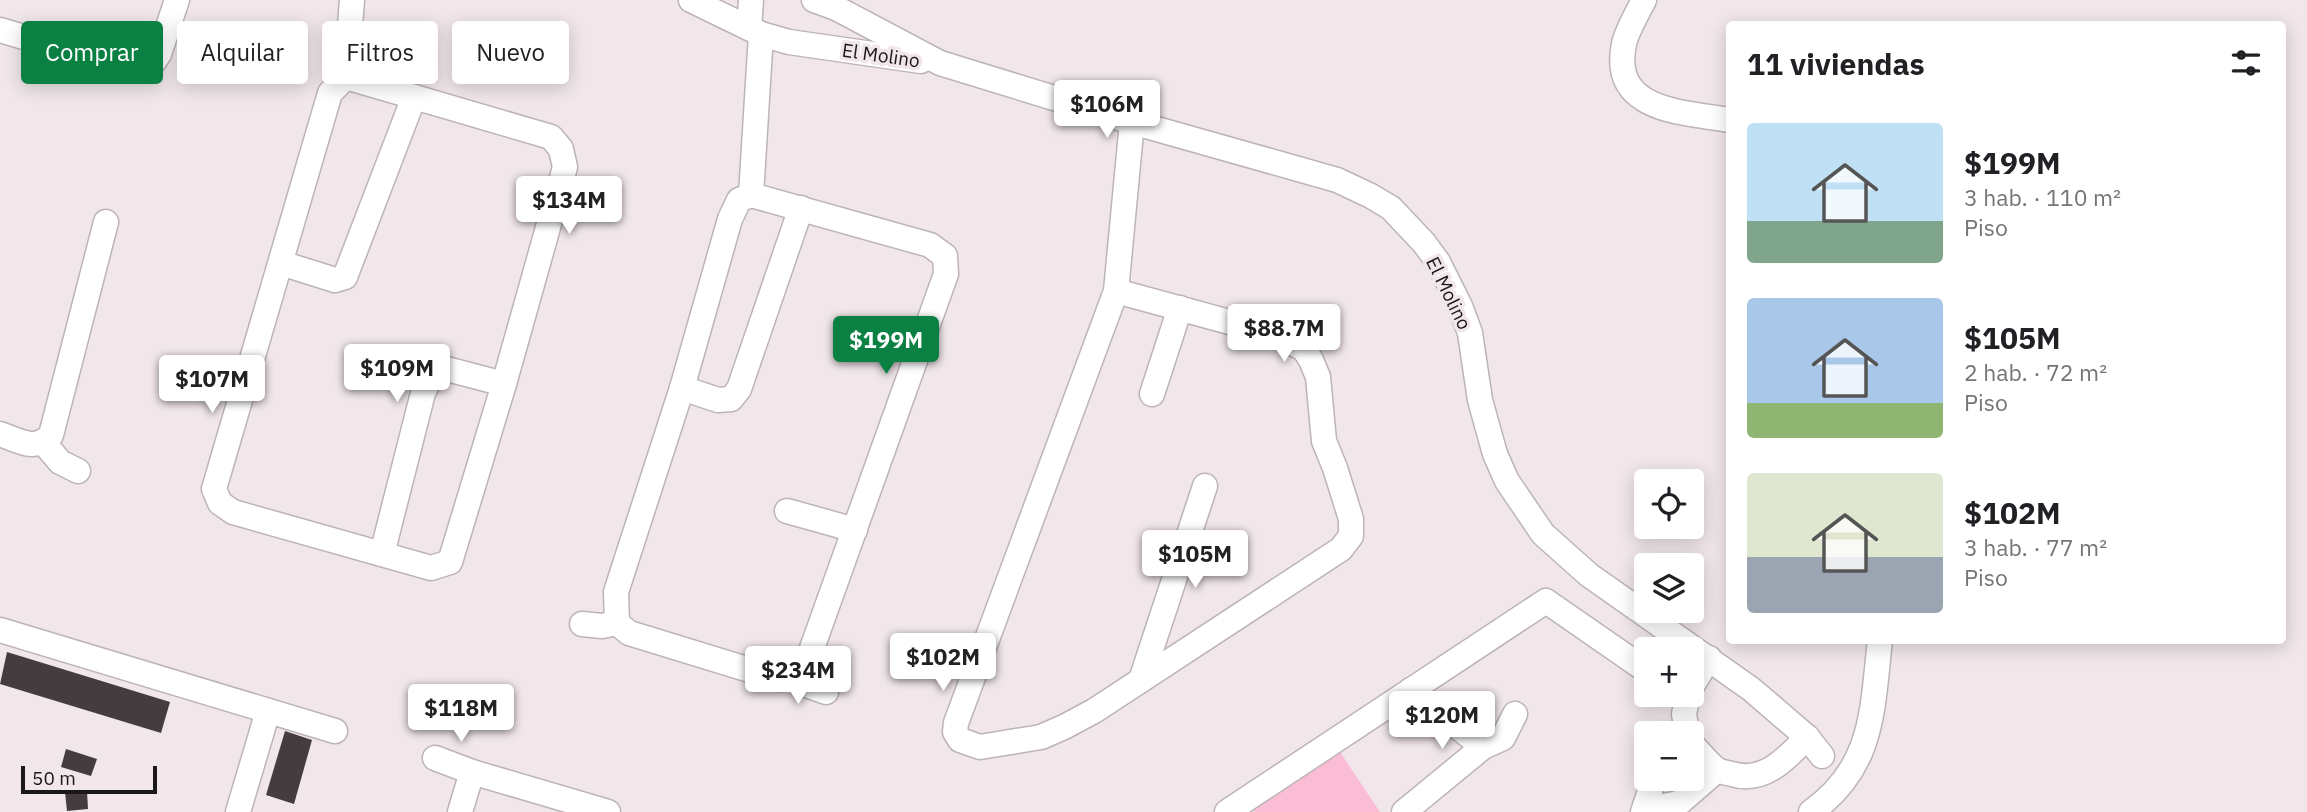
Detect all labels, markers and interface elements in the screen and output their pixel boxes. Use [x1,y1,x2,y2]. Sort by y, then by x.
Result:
chip: Comprar [21,21,163,84]
chip: Alquilar [177,21,308,84]
chip: Filtros [322,21,438,84]
chip: Nuevo [452,21,569,84]
street label: El Molino [841,38,921,72]
text: 11 viviendas [1747,44,1925,83]
icon: filters [2227,44,2265,82]
pin: $106M [1058,80,1156,140]
text: $106M [1070,88,1144,118]
text: $199M [1964,143,2061,182]
icon: home [1803,151,1887,235]
pin: $134M [520,176,618,236]
text: 3 hab. · 110 m² [1964,182,2121,212]
text: $134M [532,184,606,214]
text: Piso [1964,212,2008,242]
street label: El Molino [1421,253,1477,333]
pin: $88.7M [1227,304,1341,364]
text: $88.7M [1243,312,1325,342]
pin: $199M [837,316,935,376]
text: $105M [1964,318,2061,357]
text: $199M [849,324,923,354]
icon: home [1803,326,1887,410]
pin: $109M [348,344,446,404]
text: $109M [360,352,434,382]
pin: $107M [163,356,261,415]
text: 2 hab. · 72 m² [1964,357,2107,387]
text: $107M [175,363,249,393]
text: Piso [1964,387,2008,417]
map controls [1634,469,1704,791]
button: locate [1634,469,1704,539]
text: $102M [1964,493,2061,532]
icon: home [1803,501,1887,585]
pin: $105M [1146,530,1244,590]
text: 3 hab. · 77 m² [1964,532,2107,562]
text: $105M [1158,538,1232,568]
button: layers [1634,553,1704,623]
text: Piso [1964,562,2008,592]
pin: $102M [894,634,992,693]
button: + [1634,637,1704,707]
text: $102M [906,641,980,671]
pin: $234M [749,646,847,706]
text: $234M [761,654,835,684]
pin: $118M [412,684,510,744]
text: $118M [424,692,498,722]
pin: $120M [1393,692,1491,751]
text: $120M [1405,699,1479,729]
button: − [1634,721,1704,791]
scale bar [21,763,158,795]
text: 50 m [32,766,76,790]

